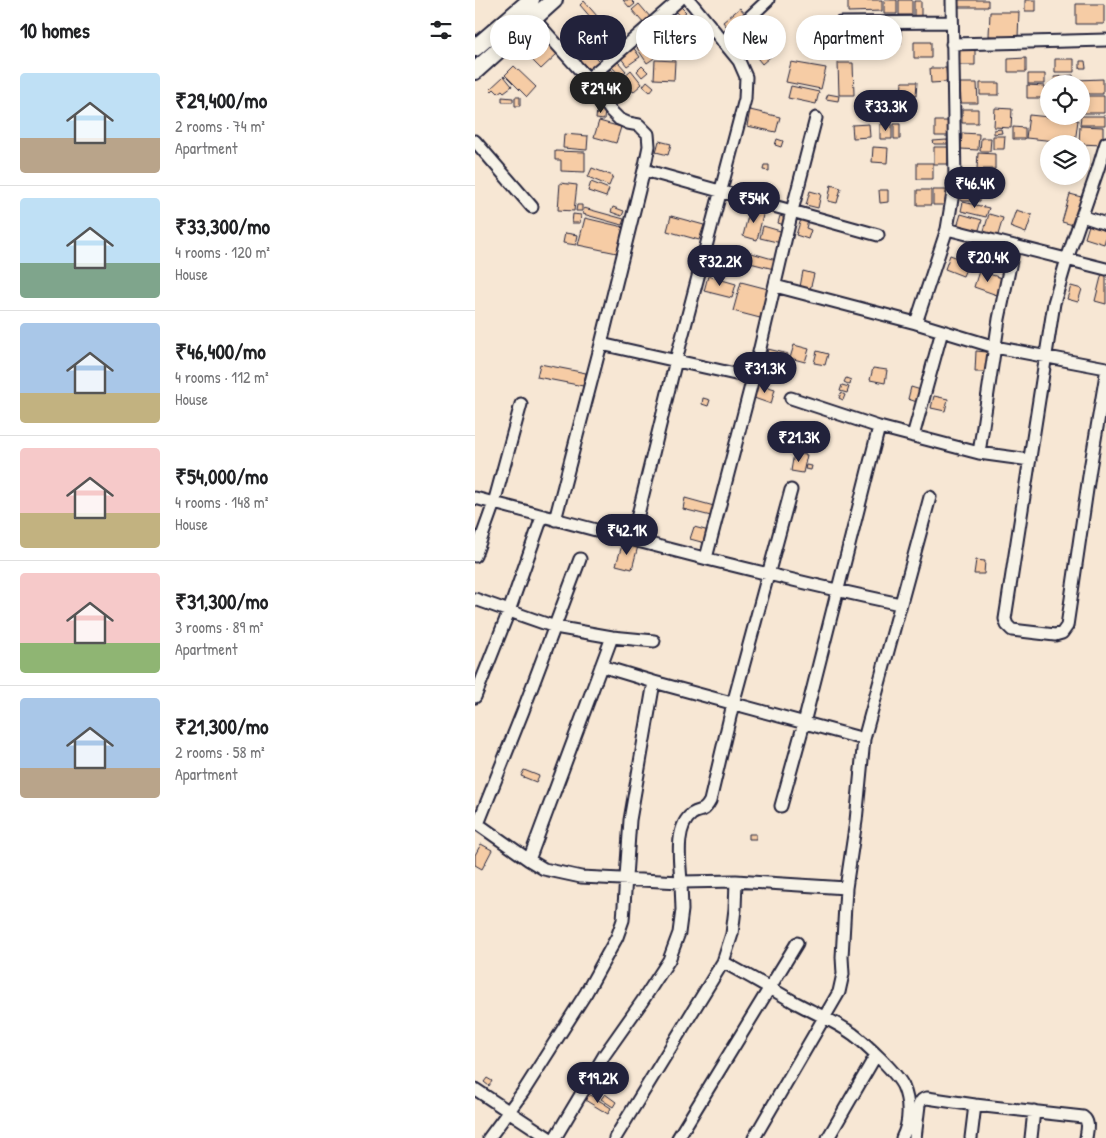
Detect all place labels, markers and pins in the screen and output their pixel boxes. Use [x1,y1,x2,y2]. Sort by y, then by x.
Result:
pin: ₹29.4K [560,72,642,114]
pin: ₹33.3K [845,90,927,132]
pin: ₹46.4K [934,166,1016,209]
pin: ₹54K [724,182,784,224]
pin: ₹20.4K [947,240,1029,283]
pin: ₹32.2K [679,244,761,287]
pin: ₹31.3K [724,352,806,394]
pin: ₹21.3K [758,420,840,463]
pin: ₹42.1K [586,514,668,556]
pin: ₹19.2K [557,1062,639,1104]

